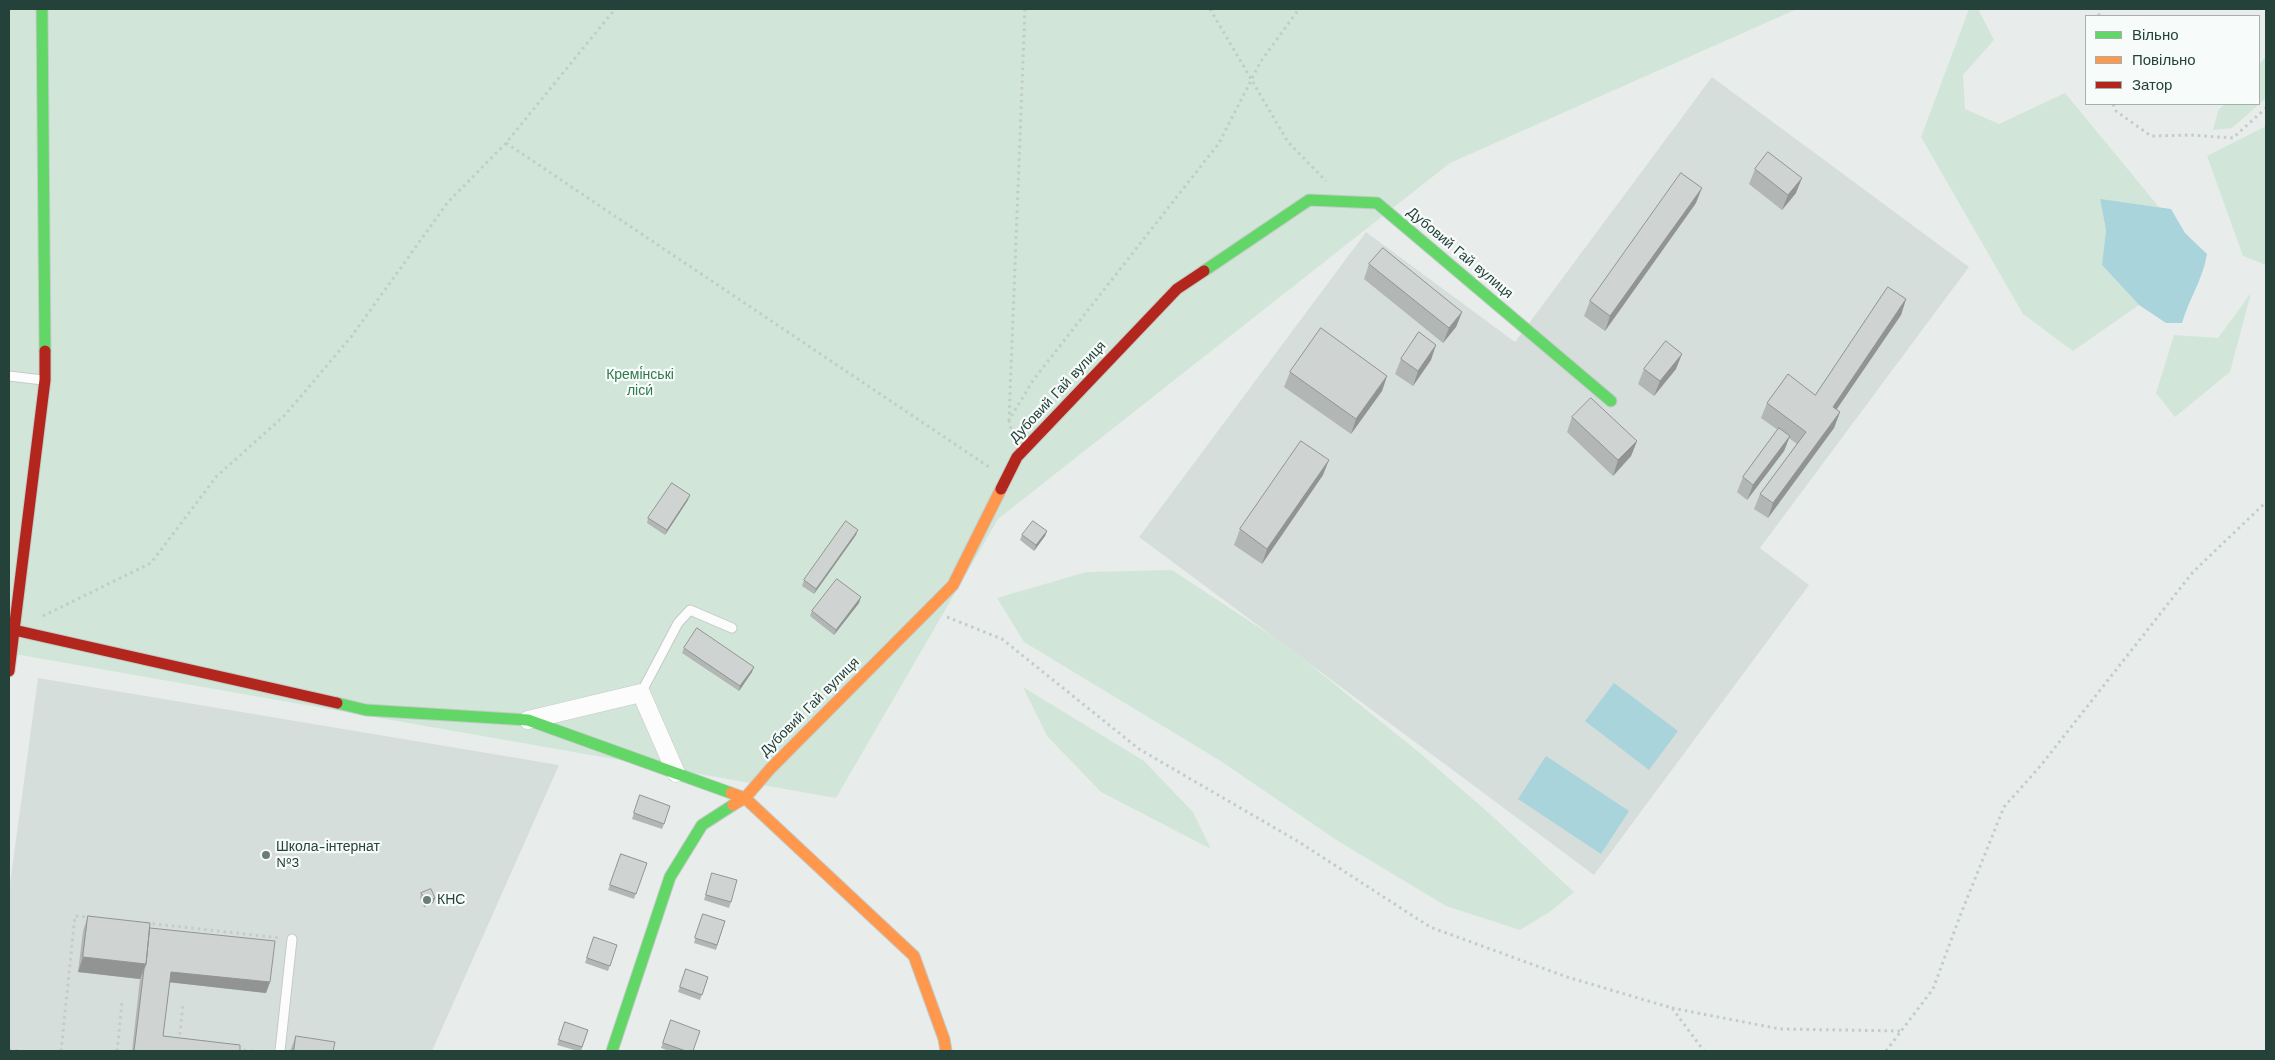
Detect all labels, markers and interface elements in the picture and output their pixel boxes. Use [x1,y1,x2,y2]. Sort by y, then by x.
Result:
legend [2085,15,2260,105]
text: Вільно [2132,26,2179,44]
text: Повільно [2132,51,2196,69]
text: Затор [2132,76,2172,94]
street label: Дубовий Гай вулиця [1404,204,1516,302]
street label: Дубовий Гай вулиця [1006,338,1110,446]
park label: Кремі́нські ліси́ [606,367,674,400]
street label: Дубовий Гай вулиця [757,654,863,760]
place label: Школа-інтернат №3 [276,839,380,872]
marker: Школа-інтернат №3 [260,849,272,861]
place label: КНС [437,892,465,908]
marker: КНС [421,894,433,906]

